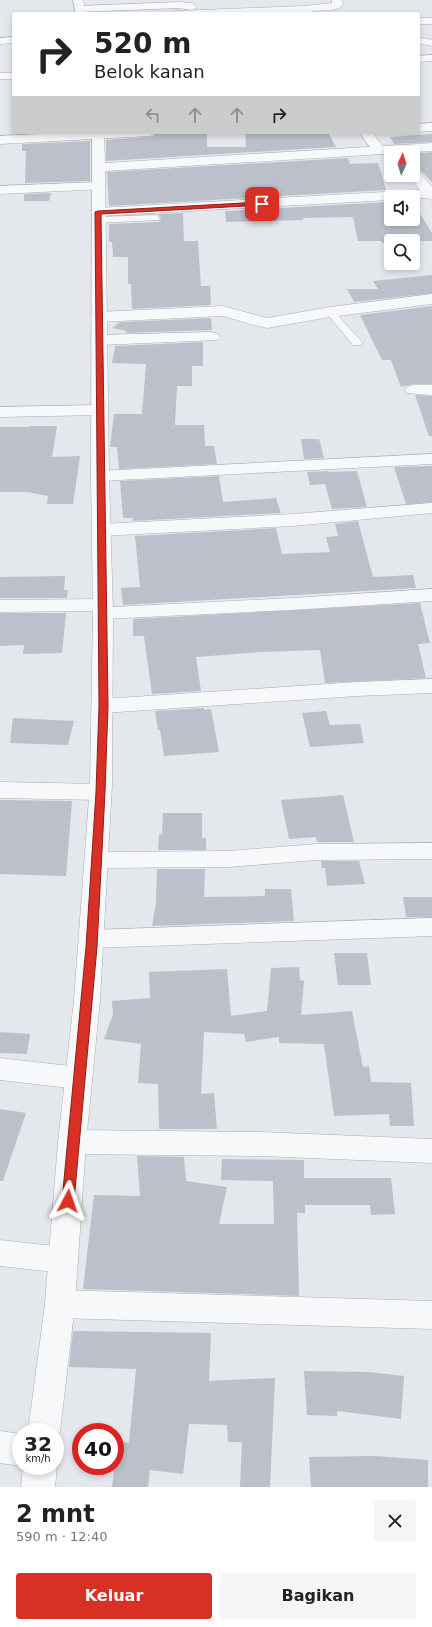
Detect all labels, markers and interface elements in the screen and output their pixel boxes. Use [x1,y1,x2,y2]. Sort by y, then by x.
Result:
text: 520 m [94,27,191,60]
icon: right [28,28,80,80]
text: Belok kanan [94,61,205,82]
icon: left [142,104,164,126]
icon: ahead [184,104,206,126]
icon: ahead [226,104,248,126]
icon: right [268,104,290,126]
north arrow [384,146,420,182]
map controls [384,146,420,270]
pin [245,187,279,221]
button: sound [384,190,420,226]
icon: arrive [251,193,273,215]
button: search [384,234,420,270]
position arrow [47,1180,89,1222]
speed limit sign: 40 [72,1423,124,1475]
text: 32 [24,1432,52,1456]
text: km/h [25,1453,51,1464]
text: 2 mnt [16,1500,95,1528]
button: close [374,1500,416,1542]
text: 590 m · 12:40 [16,1529,107,1544]
button: Keluar [16,1573,212,1619]
button: Bagikan [220,1573,416,1619]

